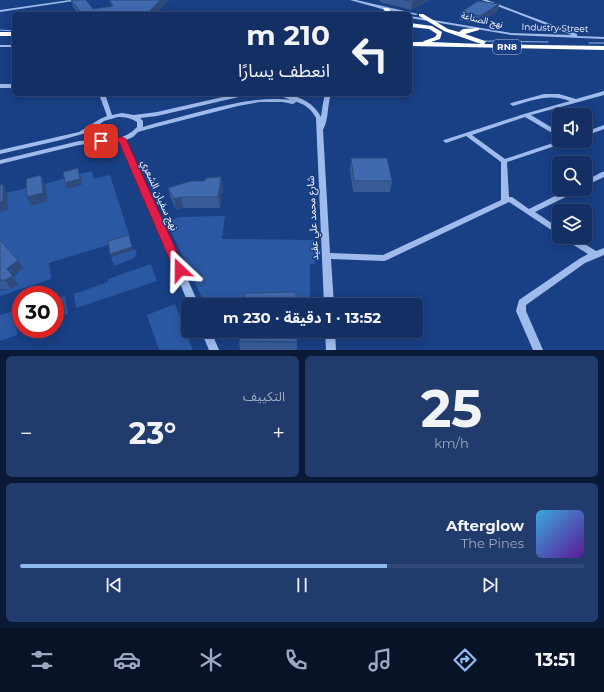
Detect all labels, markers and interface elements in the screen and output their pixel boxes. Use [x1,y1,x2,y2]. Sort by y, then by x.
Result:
street label: نهج الصناعة [460,9,504,32]
text: 210 m [246,18,330,52]
street label: Industry Street [521,21,589,34]
icon: left [344,28,396,80]
road number: RN8 [493,40,521,54]
text: انعطف يسارًا [238,60,330,82]
map controls [552,108,592,244]
button: sound [552,108,592,148]
pin [84,124,118,158]
icon: arrive [90,130,112,152]
button: search [552,156,592,196]
street label: نهج سفيان الشعري [137,158,181,233]
street label: شارع محمد علي عقيد [304,175,323,261]
button: layers [552,204,592,244]
position arrow [159,249,201,291]
speed limit sign: 30 [12,286,64,338]
text: 13:52 · 1 دقيقة · 230 m [223,308,381,327]
text: 25 [421,377,482,440]
text: التكييف [243,388,285,404]
text: 23° [129,415,176,452]
text: − [20,420,33,447]
text: + [272,420,285,447]
text: km/h [434,435,469,451]
text: Afterglow [446,516,524,535]
text: The Pines [461,535,524,551]
icon: previous [103,574,125,596]
icon: pause [291,574,313,596]
icon: next [479,574,501,596]
icon: filters [28,646,56,674]
icon: car [113,646,141,674]
icon: climate [197,646,225,674]
icon: phone [282,646,310,674]
icon: music [366,646,394,674]
icon: directions [451,646,479,674]
text: 13:51 [536,649,576,671]

